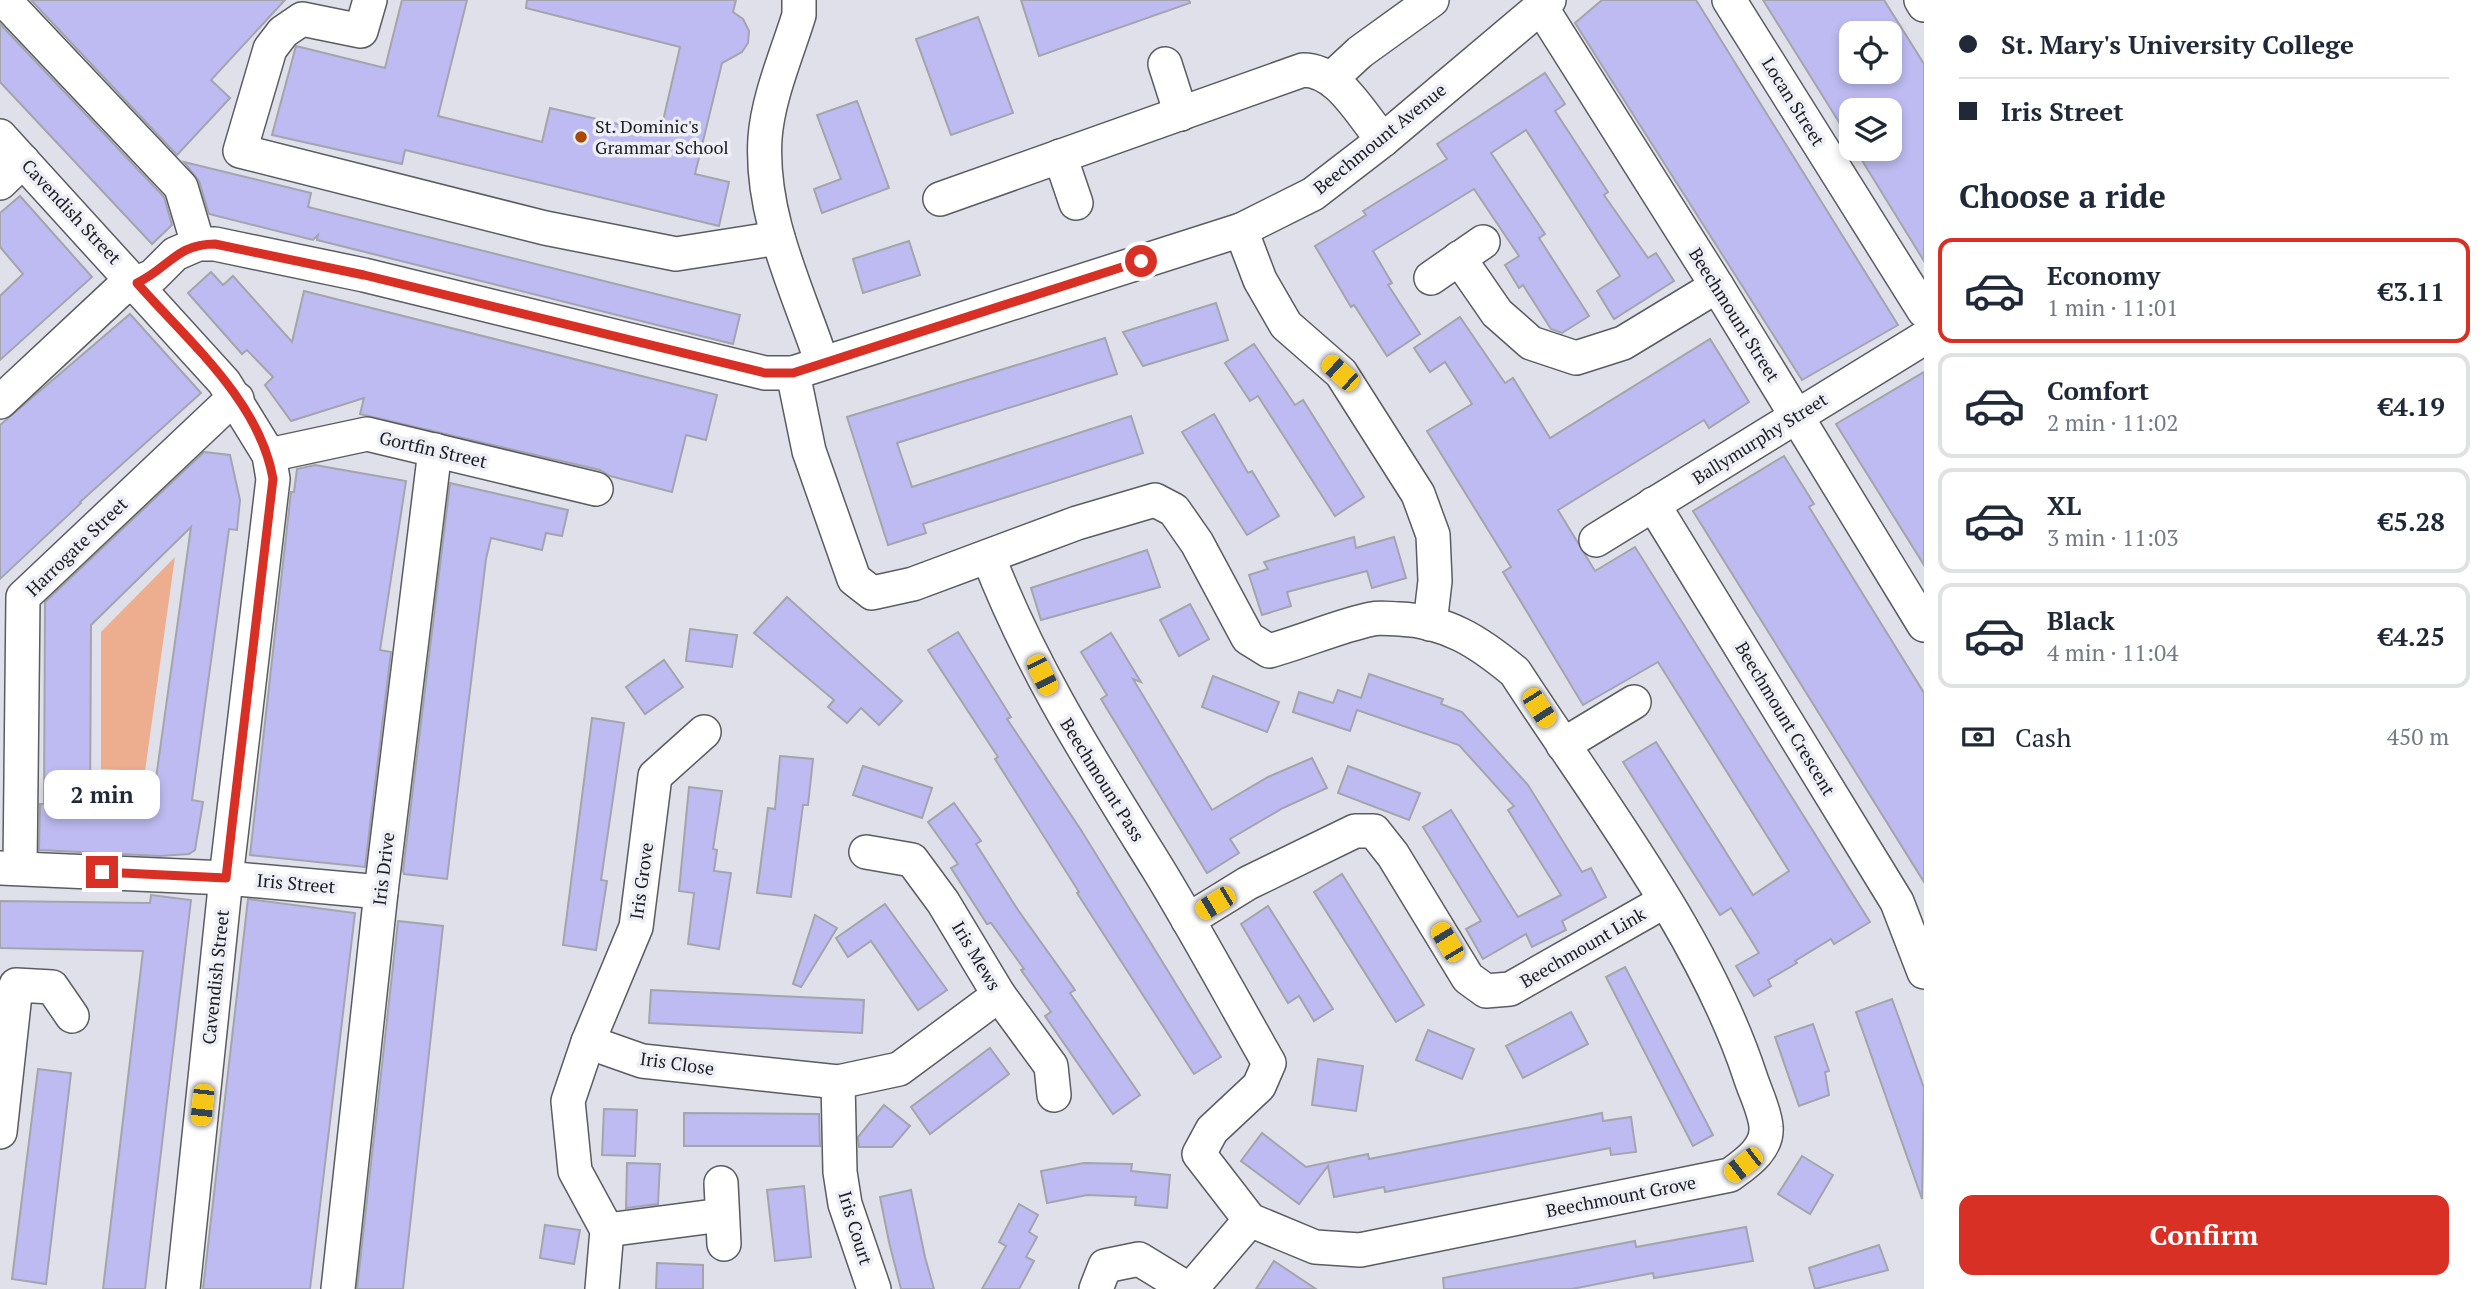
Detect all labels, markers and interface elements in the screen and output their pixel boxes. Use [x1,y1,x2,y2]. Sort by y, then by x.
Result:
map controls [1839,21,1902,161]
button: locate [1839,21,1902,84]
text: St. Mary's University College [2001,27,2354,61]
street label: Locan Street [1757,53,1831,151]
street label: Beechmount Avenue [1308,77,1451,199]
text: Iris Street [2001,94,2124,128]
button: layers [1839,98,1902,161]
place label: St. Dominic's Grammar School [595,114,729,159]
marker: St. Dominic's Grammar School [573,129,589,145]
street label: Cavendish Street [17,154,127,269]
text: Choose a ride [1959,175,2166,217]
street label: Beechmount Street [1684,243,1786,386]
route start [1125,245,1157,277]
text: Economy [2047,258,2160,292]
icon: car [1963,259,2026,322]
text: €3.11 [2379,274,2445,308]
text: 1 min · 11:01 [2047,292,2179,323]
car [1318,351,1363,395]
text: Comfort [2047,373,2149,407]
icon: car [1963,374,2026,437]
street label: Ballymurphy Street [1687,387,1832,489]
text: €4.19 [2379,389,2445,423]
text: 2 min · 11:02 [2047,407,2179,438]
street label: Gortfin Street [377,425,490,473]
text: XL [2047,488,2081,522]
icon: car [1963,489,2026,552]
street label: Harrogate Street [20,491,133,601]
text: €5.28 [2379,504,2445,538]
text: 3 min · 11:03 [2047,522,2179,553]
text: Black [2047,603,2115,637]
icon: car [1963,604,2026,667]
text: €4.25 [2379,619,2445,653]
street label: Beechmount Crescent [1730,637,1842,800]
text: 4 min · 11:04 [2047,637,2179,668]
car [1024,652,1061,698]
car [1519,685,1560,731]
street label: Beechmount Pass [1055,713,1150,846]
icon: cash [1959,718,1997,756]
text: Cash [2015,720,2071,754]
text: 450 m [2387,721,2449,752]
callout: 2 min [44,770,160,820]
text: 2 min [71,779,133,810]
street label: Iris Drive [367,831,399,907]
street label: Iris Grove [624,841,658,921]
route end [86,856,118,888]
street label: Iris Street [256,868,337,898]
car [1192,883,1239,923]
street label: Beechmount Link [1515,901,1650,993]
street label: Cavendish Street [196,908,234,1045]
street label: Iris Mews [947,917,1007,994]
car [1428,919,1467,965]
street label: Iris Close [639,1046,716,1080]
car [190,1083,215,1127]
car [1720,1144,1767,1186]
street label: Beechmount Grove [1544,1170,1698,1222]
street label: Iris Court [833,1188,879,1268]
button: Confirm [1959,1195,2449,1275]

